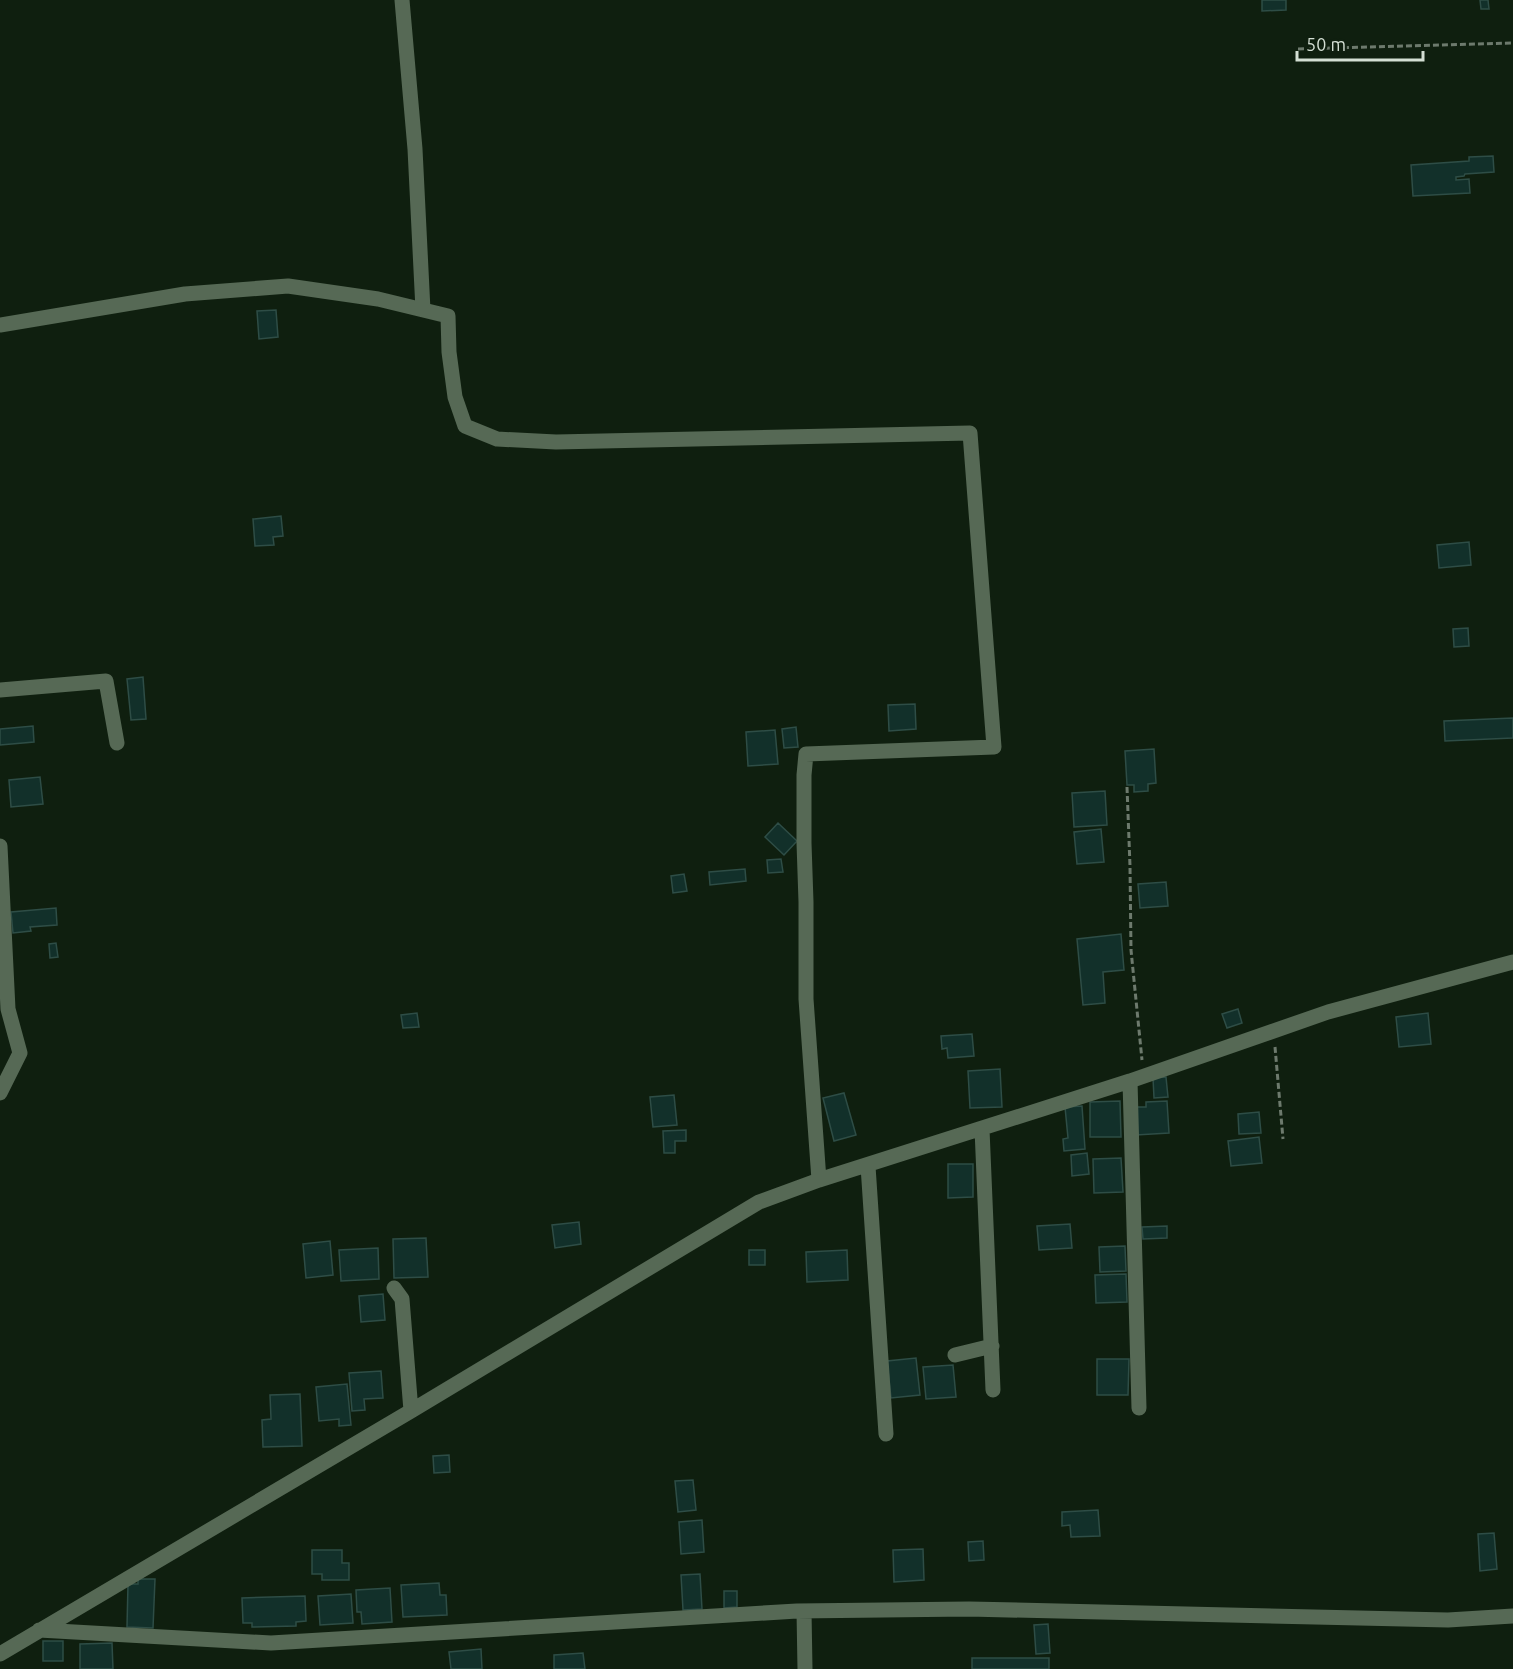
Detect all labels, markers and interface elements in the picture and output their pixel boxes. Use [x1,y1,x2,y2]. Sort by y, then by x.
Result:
scale bar [1297,24,1423,62]
text: 50 m [1306,34,1346,54]

